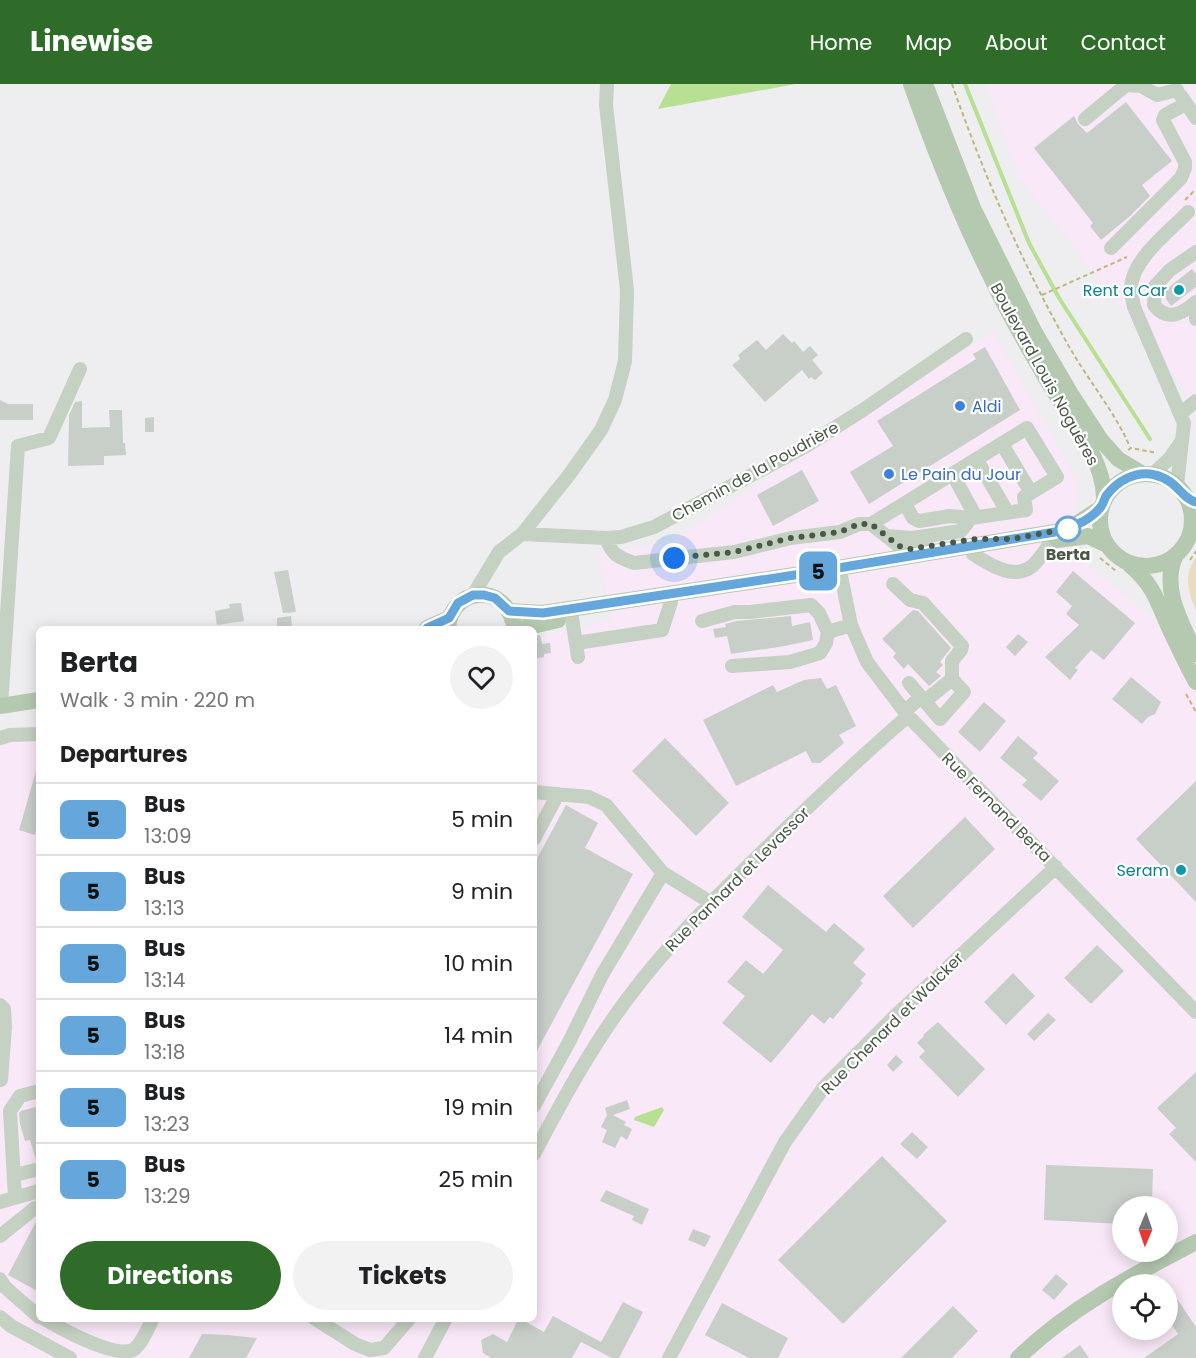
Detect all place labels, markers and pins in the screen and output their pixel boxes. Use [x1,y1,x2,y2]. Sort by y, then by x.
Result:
place label: Rent a Car [1083,279,1167,302]
marker: Rent a Car [1172,283,1186,297]
place label: Aldi [972,395,1001,418]
marker: Aldi [953,399,967,413]
place label: Le Pain du Jour [901,463,1021,486]
marker: Le Pain du Jour [882,467,896,481]
marker: Berta [1055,516,1081,542]
place label: Berta [1046,543,1090,566]
place label: Seram [1116,859,1169,882]
marker: Seram [1174,863,1188,877]

